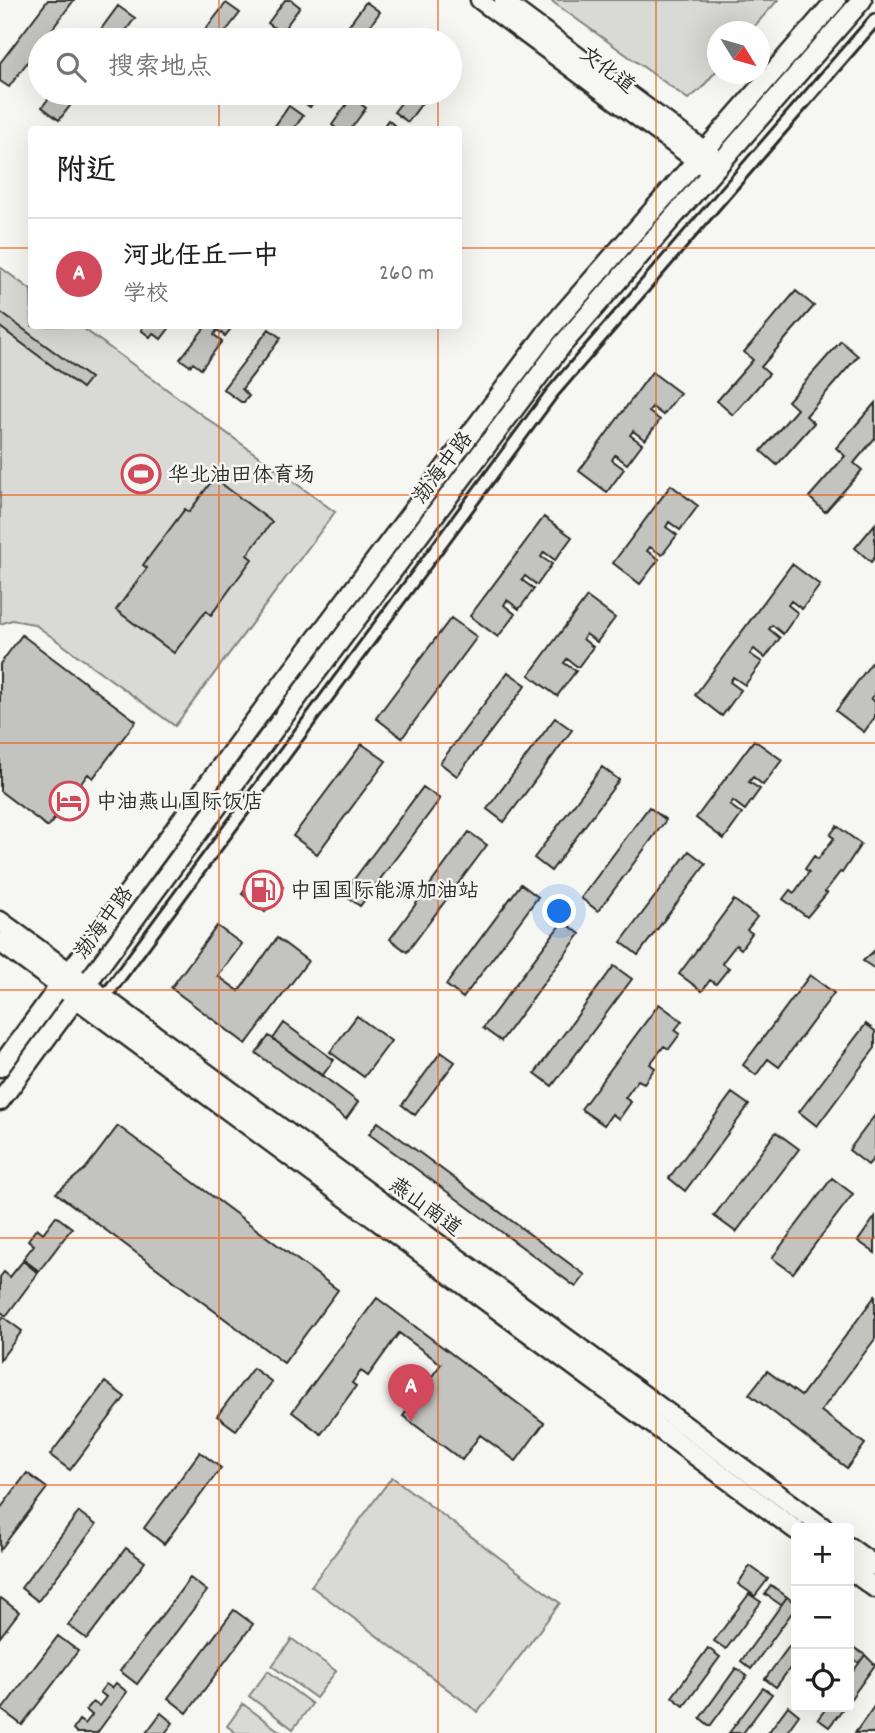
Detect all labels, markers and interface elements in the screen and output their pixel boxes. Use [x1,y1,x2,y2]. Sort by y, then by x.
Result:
north arrow [707,21,770,84]
search box [28,28,462,105]
street label: 文化道 [572,40,640,102]
icon: search [52,48,90,86]
text: 搜索地点 [108,50,212,87]
text: 附近 [56,152,116,195]
text: 河北任丘一中 [123,239,279,276]
text: A [73,258,85,291]
text: 260 m [379,258,434,291]
text: 学校 [123,279,169,312]
street label: 渤海中路 [407,426,482,511]
sports icon: 华北油田体育场 [120,453,162,495]
place label: 华北油田体育场 [168,462,315,492]
hotel icon: 中油燕山国际饭店 [48,780,90,822]
place label: 中油燕山国际饭店 [96,789,264,819]
fuel station icon: 中国国际能源加油站 [242,869,284,911]
place label: 中国国际能源加油站 [290,878,479,908]
street label: 渤海中路 [69,881,142,967]
your location [542,894,576,928]
street label: 燕山南道 [381,1172,467,1245]
pin: A [388,1364,434,1422]
map controls [791,1523,854,1712]
button: + [791,1523,854,1586]
button: − [791,1586,854,1649]
button: locate [791,1649,854,1712]

